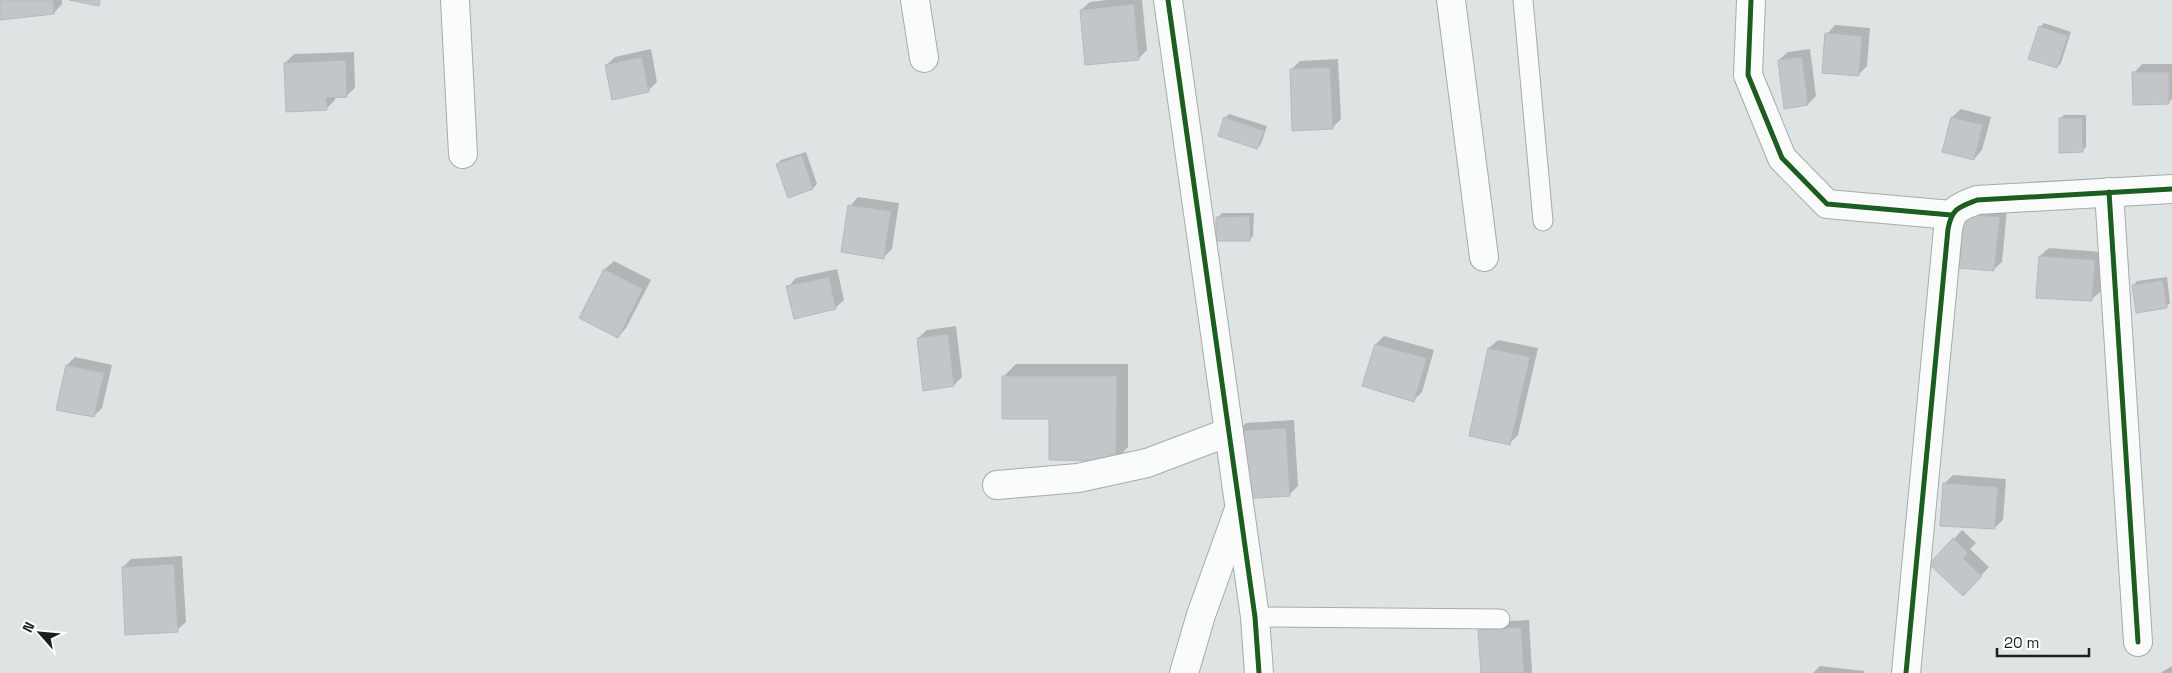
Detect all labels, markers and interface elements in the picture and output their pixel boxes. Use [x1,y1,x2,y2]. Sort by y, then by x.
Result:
north arrow [15,608,65,658]
text: N [18,619,39,635]
scale bar [1997,626,2090,658]
text: 20 m [2004,633,2039,652]

